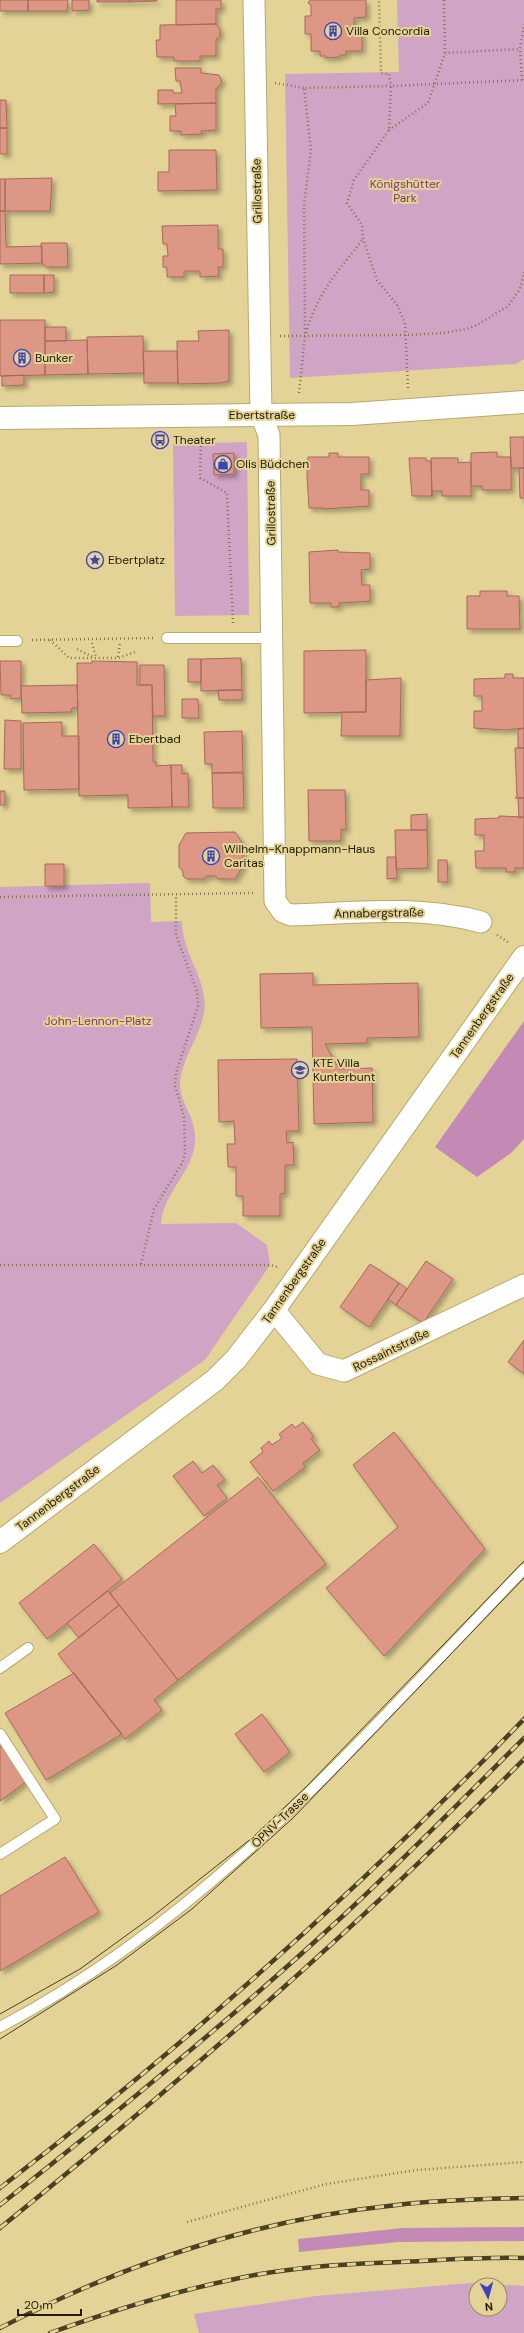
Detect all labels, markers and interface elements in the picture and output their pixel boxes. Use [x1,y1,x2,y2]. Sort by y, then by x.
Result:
building icon: Villa Concordia [323,21,343,41]
place label: Villa Concordia [346,23,430,39]
street label: Grillostraße [248,158,266,224]
park label: Königshütter Park [370,176,441,206]
building icon: Bunker [12,348,32,368]
place label: Bunker [35,350,73,366]
street label: Ebertstraße [229,407,295,423]
bus stop icon: Theater [150,430,170,450]
place label: Theater [173,432,216,448]
shop icon: Olis Büdchen [213,454,233,474]
place label: Olis Büdchen [236,456,309,472]
street label: Grillostraße [262,480,280,546]
place icon: Ebertplatz [85,550,105,570]
place label: Ebertplatz [108,552,165,568]
building icon: Ebertbad [106,729,126,749]
place label: Ebertbad [129,731,181,747]
place label: Wilhelm-Knappmann-Haus Caritas [224,841,375,871]
building icon: Wilhelm-Knappmann-Haus Caritas [201,846,221,866]
street label: Annabergstraße [334,904,424,922]
street label: Tannenbergstraße [446,970,518,1062]
park label: John-Lennon-Platz [45,1013,151,1029]
place label: KTE Villa Kunterbunt [313,1055,376,1085]
school or university icon: KTE Villa Kunterbunt [290,1060,310,1080]
street label: Tannenbergstraße [258,1235,330,1327]
street label: Rossaintstraße [350,1325,432,1375]
street label: Tannenbergstraße [13,1461,103,1535]
street label: ÖPNV-Trasse [248,1788,312,1851]
north arrow [468,2277,508,2317]
scale bar [18,2291,81,2317]
text: 20 m [24,2297,53,2313]
text: N [484,2300,494,2314]

